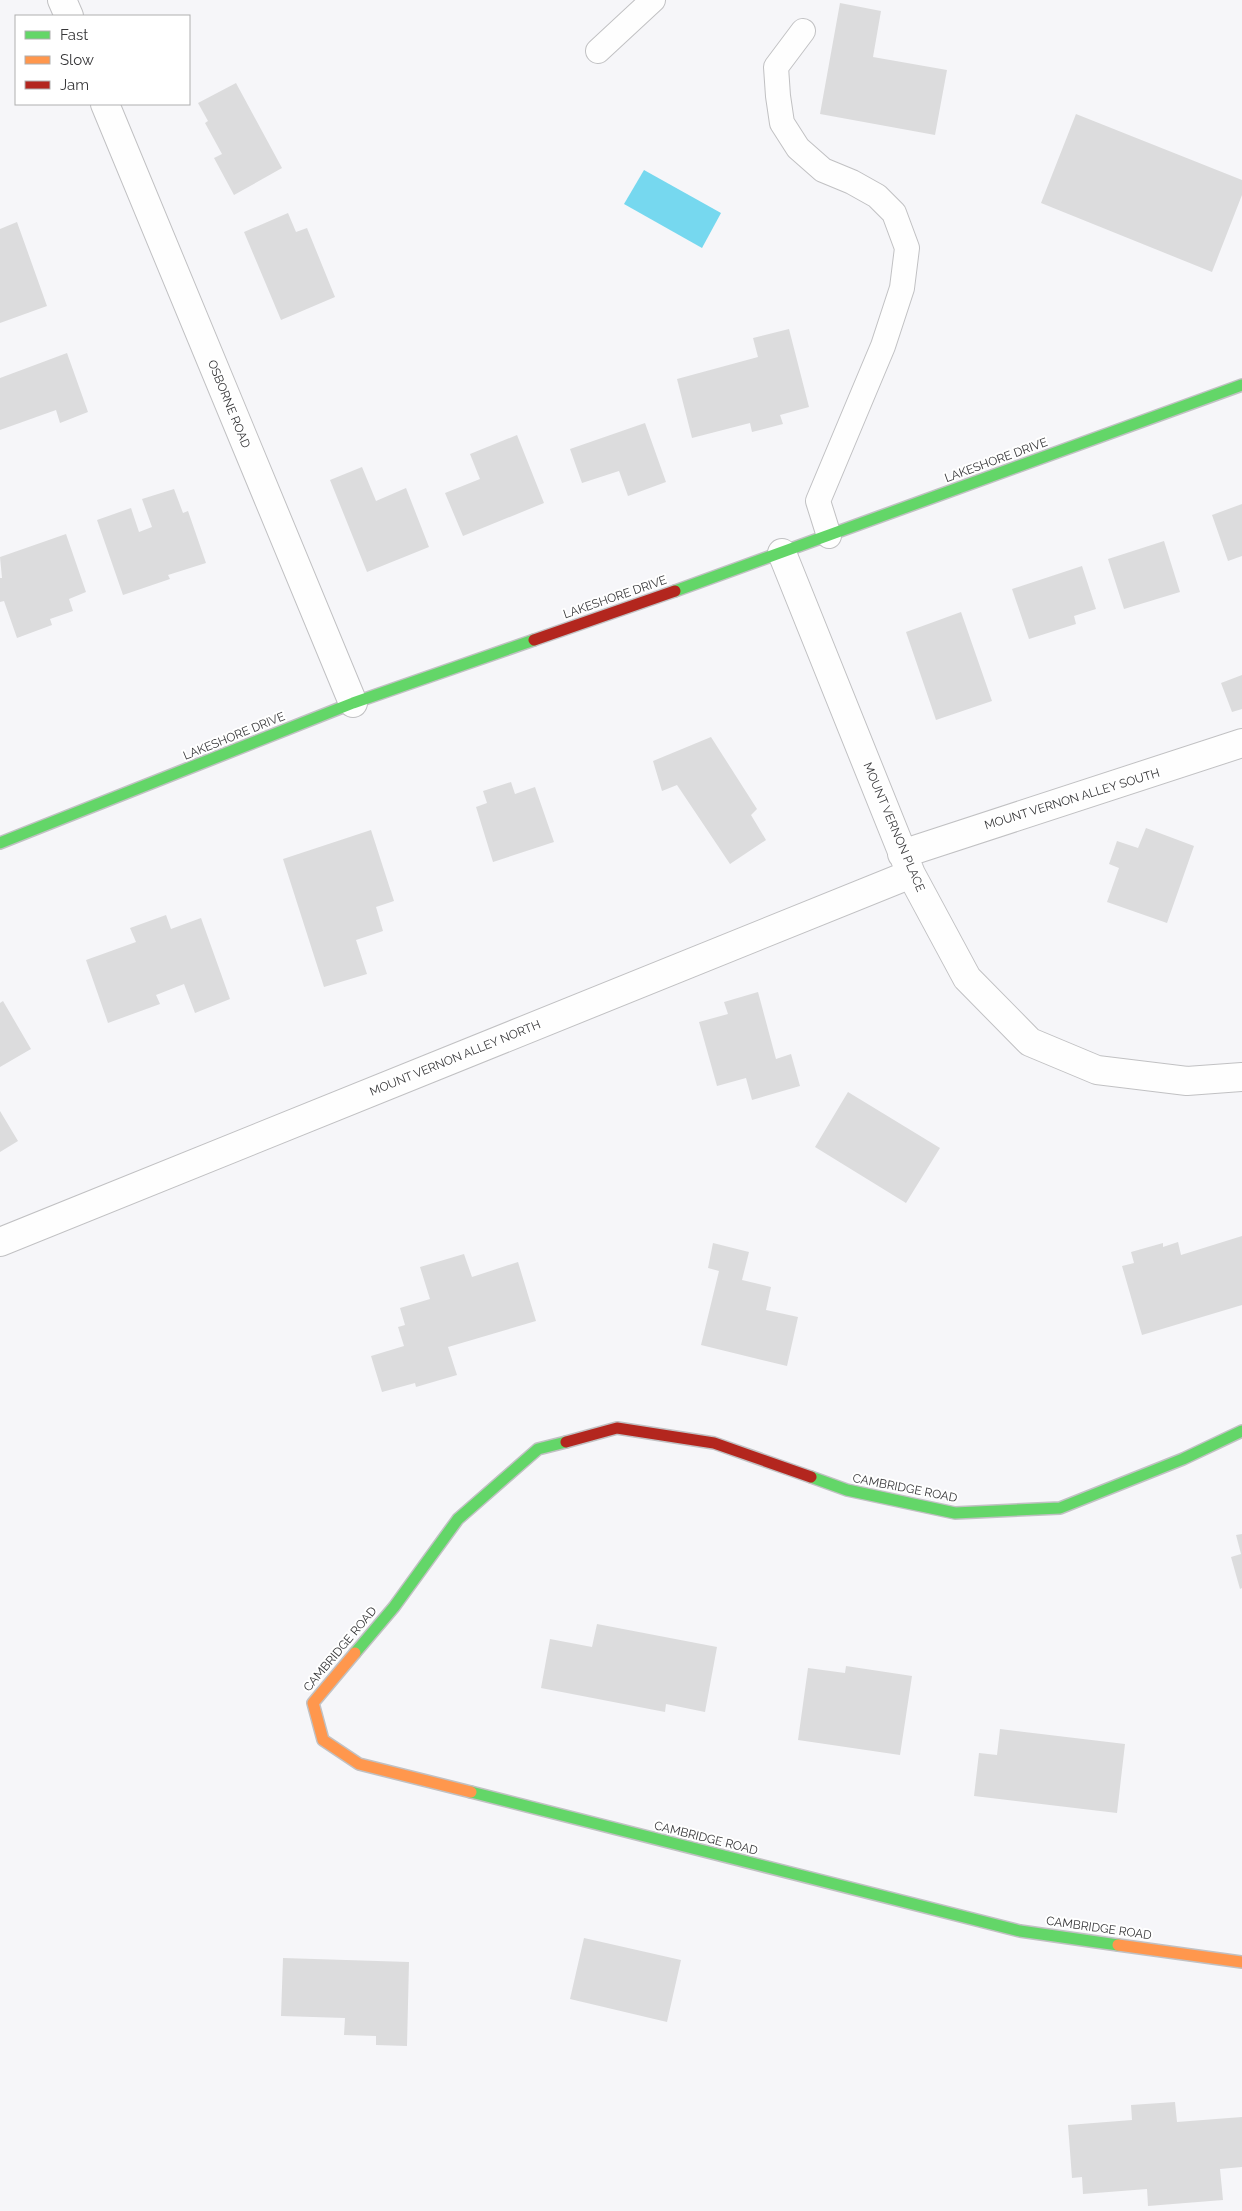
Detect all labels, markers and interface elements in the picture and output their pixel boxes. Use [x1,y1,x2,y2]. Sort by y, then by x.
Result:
legend [15,15,190,105]
text: Fast [60,26,88,44]
text: Slow [60,51,94,69]
text: Jam [60,76,89,94]
street label: OSBORNE ROAD [205,358,253,451]
street label: LAKESHORE DRIVE [943,435,1049,485]
street label: LAKESHORE DRIVE [562,573,668,621]
street label: LAKESHORE DRIVE [181,709,287,763]
street label: MOUNT VERNON PLACE [860,760,928,894]
street label: MOUNT VERNON ALLEY SOUTH [983,766,1161,832]
street label: MOUNT VERNON ALLEY NORTH [368,1017,542,1099]
street label: CAMBRIDGE ROAD [851,1471,959,1505]
street label: CAMBRIDGE ROAD [300,1603,380,1694]
street label: CAMBRIDGE ROAD [653,1818,760,1858]
street label: CAMBRIDGE ROAD [1045,1914,1153,1942]

